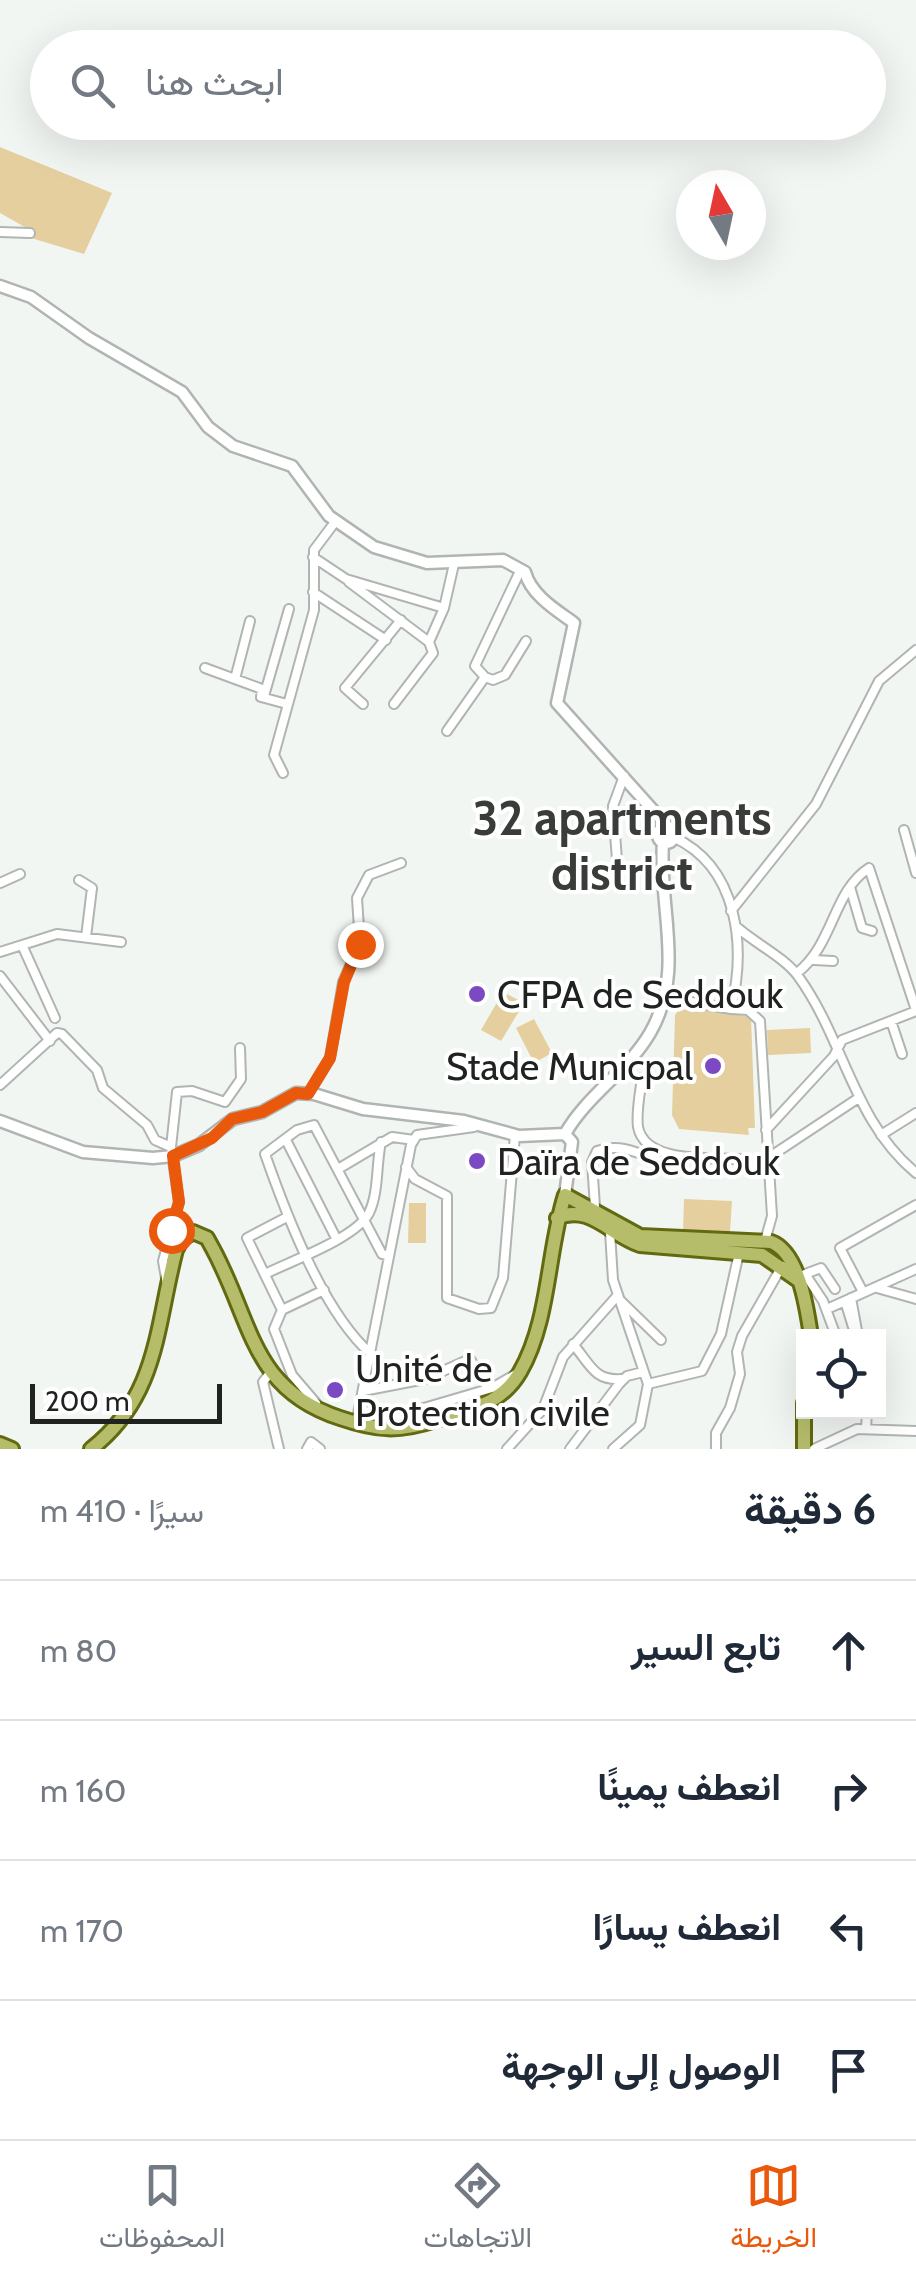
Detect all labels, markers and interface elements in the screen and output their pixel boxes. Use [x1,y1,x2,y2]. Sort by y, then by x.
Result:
search box [30,30,886,140]
icon: search [65,58,120,113]
text: ابحث هنا [145,58,284,105]
north arrow [676,170,766,260]
district label: 32 apartments district [472,789,772,902]
route end [338,922,384,968]
place label: CFPA de Seddouk [497,971,783,1018]
marker: CFPA de Seddouk [466,983,488,1005]
place label: Stade Municpal [446,1043,693,1090]
marker: Stade Municpal [702,1055,724,1077]
place label: Daïra de Seddouk [497,1138,780,1185]
marker: Daïra de Seddouk [466,1150,488,1172]
route start [149,1208,195,1254]
map controls [796,1329,886,1419]
button: locate [796,1329,886,1419]
place label: Unité de Protection civile [355,1345,610,1436]
scale bar [30,1379,222,1424]
marker: Unité de Protection civile [324,1379,346,1401]
text: 200 m [45,1384,130,1418]
text: 6 دقيقة [744,1483,876,1535]
text: سيرًا · 410 m [40,1491,204,1530]
text: تابع السير [631,1623,781,1670]
icon: ahead [821,1623,876,1678]
text: 80 m [40,1631,117,1670]
text: انعطف يمينًا [597,1763,781,1810]
icon: right [821,1763,876,1818]
text: 160 m [40,1771,126,1810]
text: انعطف يسارًا [593,1903,781,1950]
icon: left [821,1903,876,1958]
text: 170 m [40,1911,124,1950]
text: الوصول إلى الوجهة [501,2043,781,2090]
icon: arrive [821,2043,876,2098]
tab: المحفوظات [99,2158,225,2262]
tab: الاتجاهات [423,2158,532,2262]
tab: الخريطة [730,2158,817,2262]

